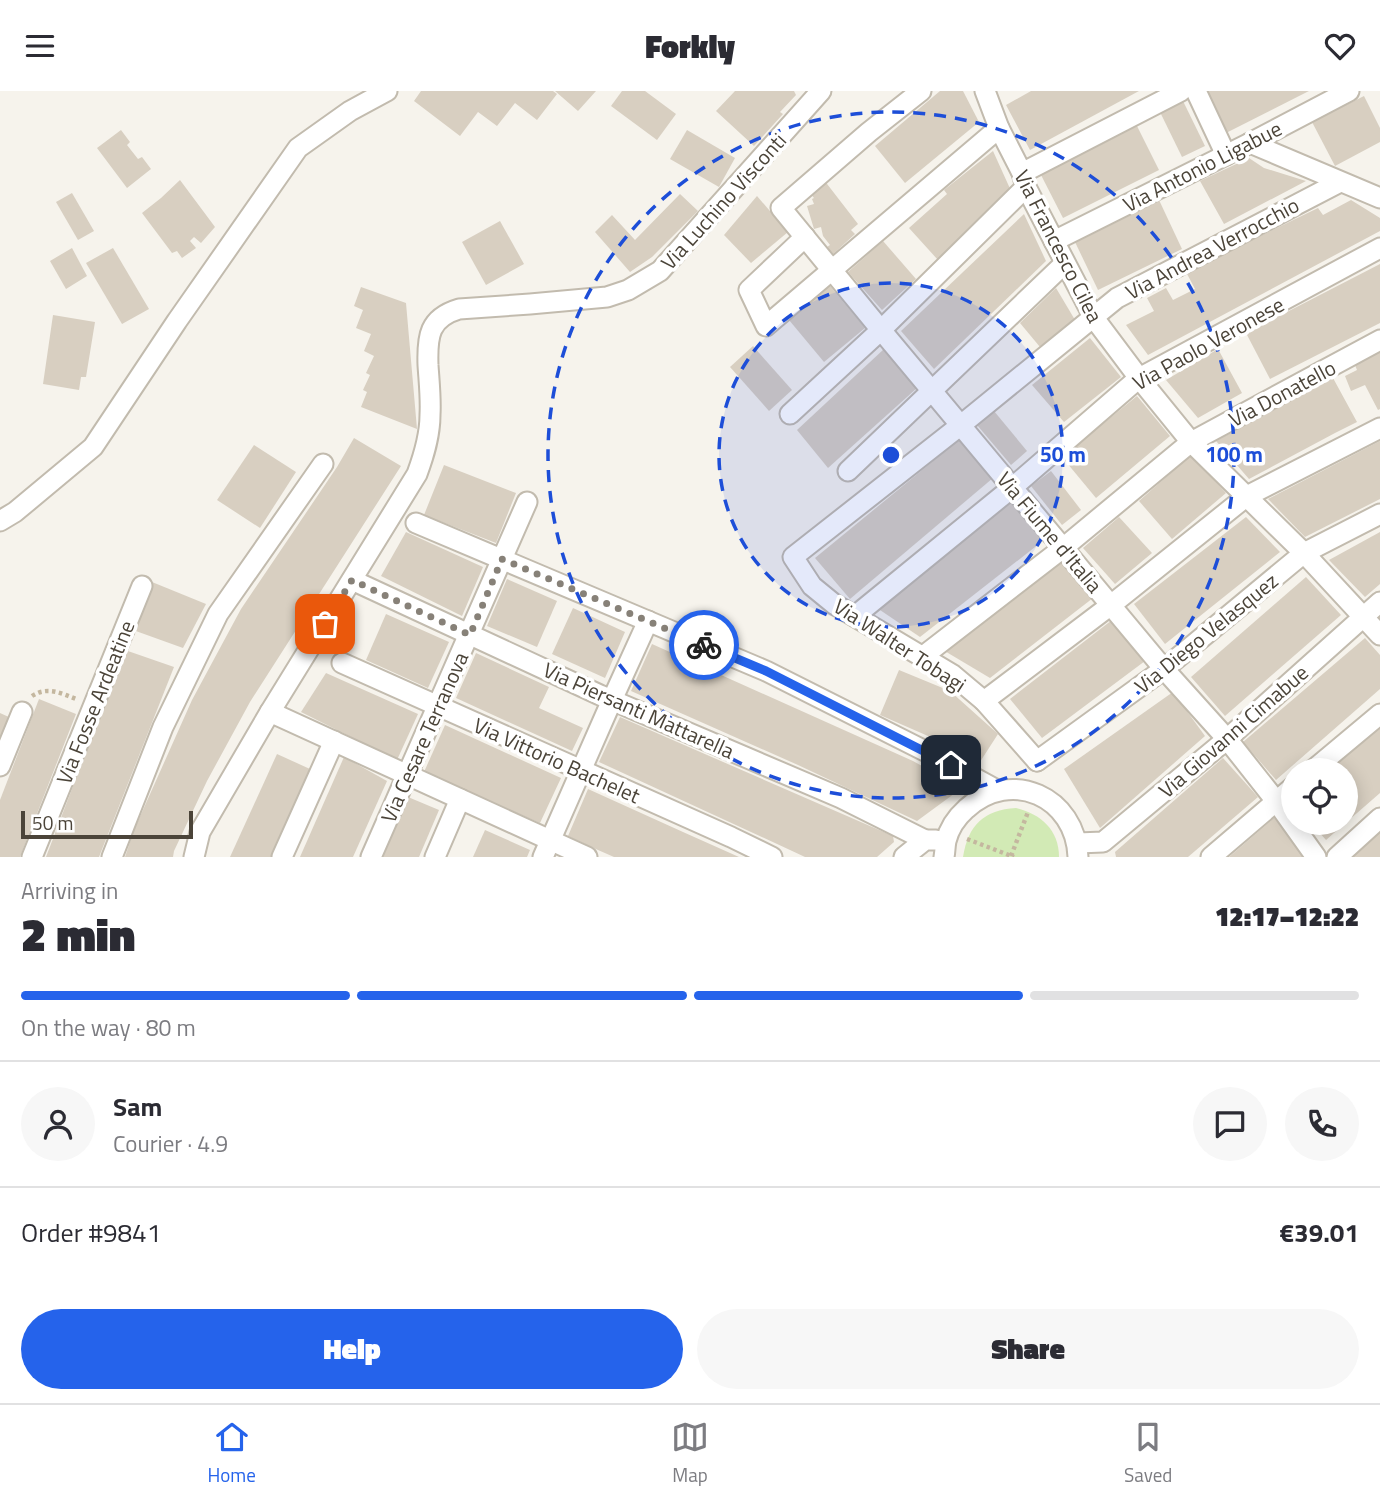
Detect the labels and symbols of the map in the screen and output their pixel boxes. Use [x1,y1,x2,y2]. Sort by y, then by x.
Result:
street label: Via Antonio Ligabue [1117,112,1287,220]
street label: Via Luchino Visconti [653,125,793,277]
street label: Via Francesco Cilea [1007,164,1112,328]
street label: Via Andrea Verrocchio [1120,189,1304,307]
street label: Via Paolo Veronese [1126,288,1290,398]
street label: Via Donatello [1223,351,1341,435]
text: 50 m [1040,438,1086,470]
text: 100 m [1205,438,1263,470]
centre of rings [879,443,903,467]
street label: Via Fiume d'Italia [990,464,1111,600]
street label: Via Diego Velasquez [1127,565,1285,701]
street label: Via Walter Tobagi [827,590,973,700]
pin [295,594,355,654]
courier [669,610,739,680]
street label: Via Fosse Ardeatine [48,615,142,789]
street label: Via Cesare Terranova [372,646,476,827]
street label: Via Piersanti Mattarella [538,653,740,767]
street label: Via Giovanni Cimabue [1151,657,1315,805]
street label: Via Vittorio Bachelet [469,709,646,811]
pin [921,735,981,795]
scale bar [21,808,192,840]

